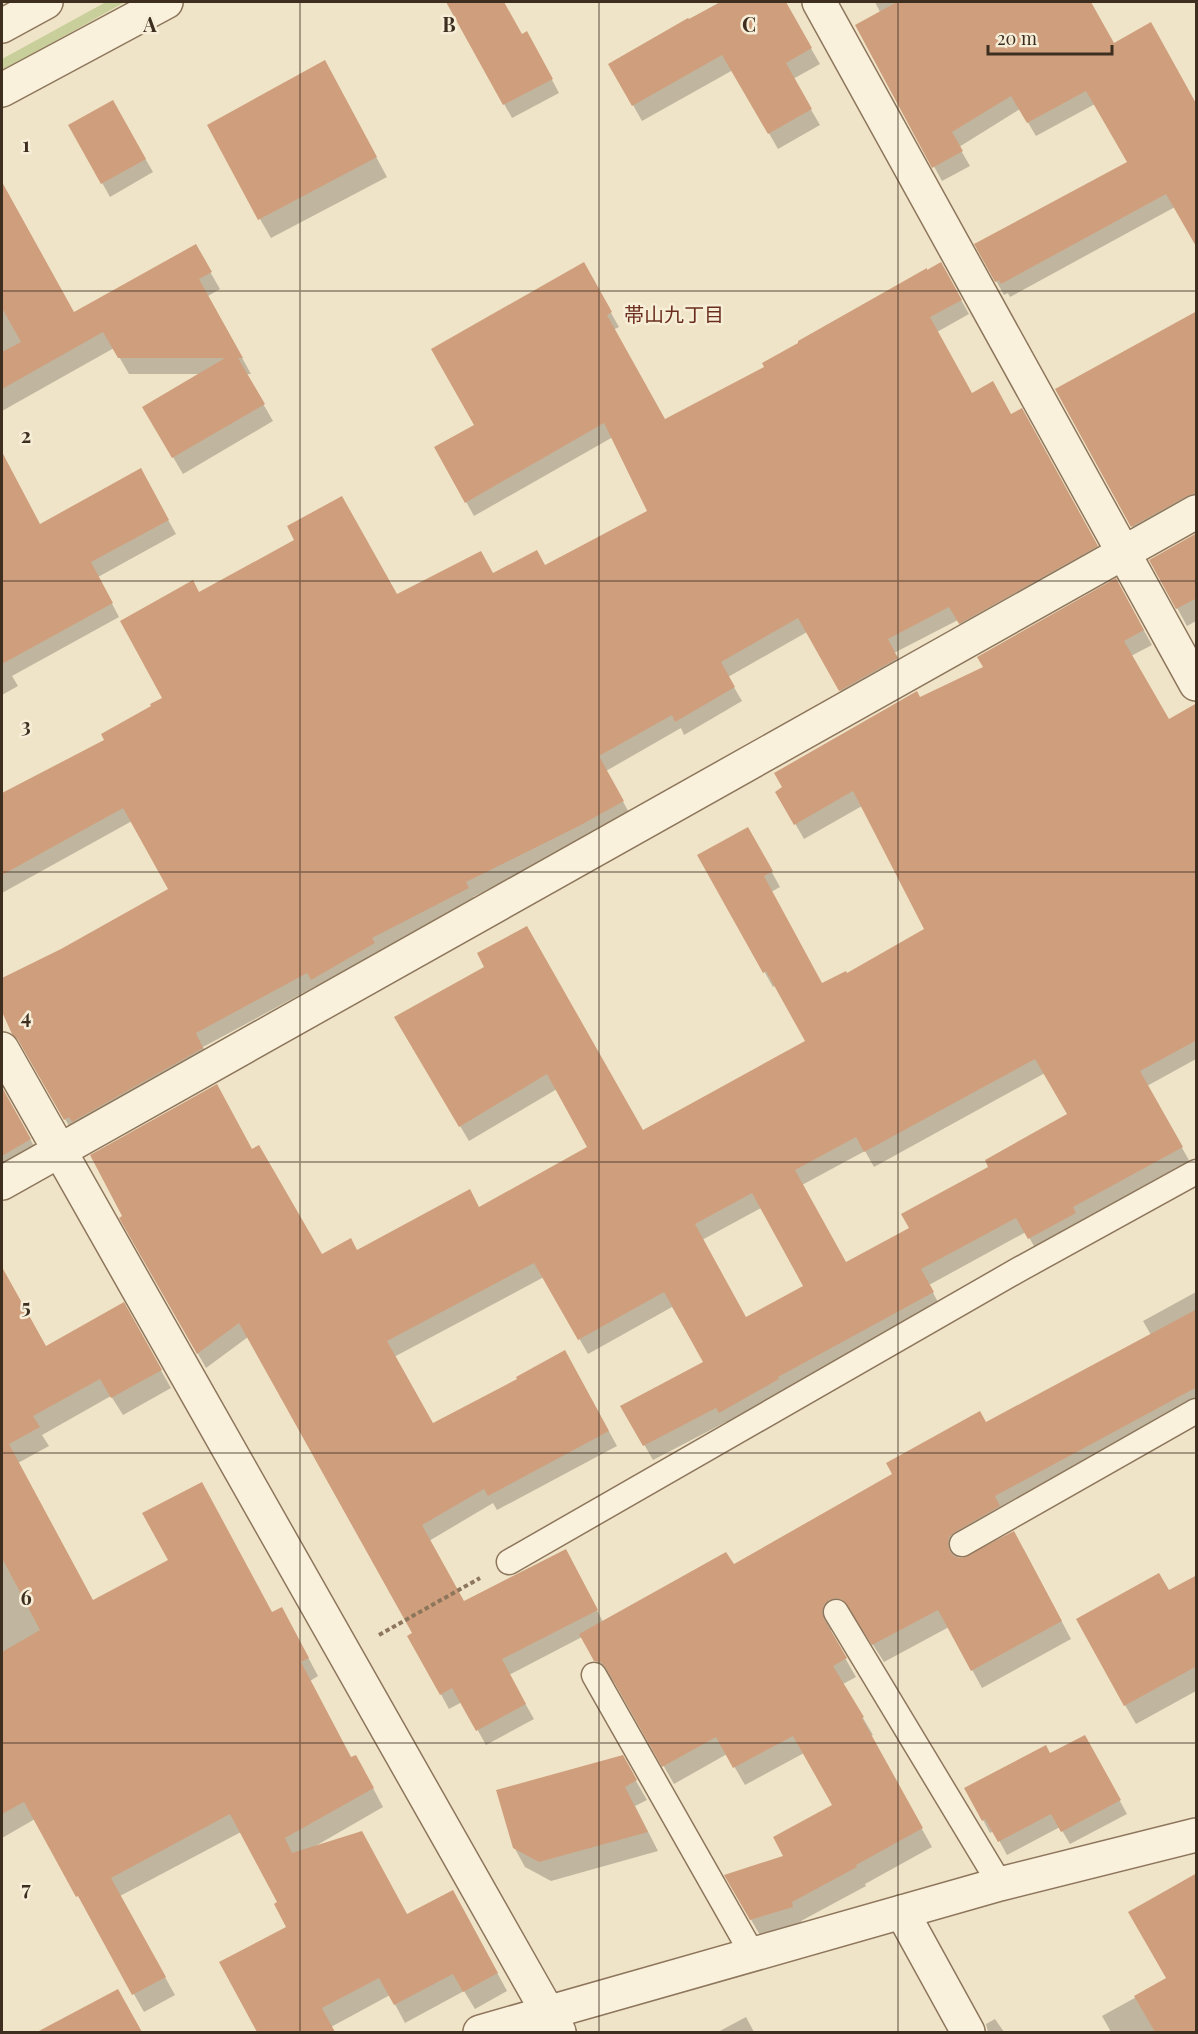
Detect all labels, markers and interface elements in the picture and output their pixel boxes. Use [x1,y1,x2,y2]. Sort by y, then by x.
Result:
text: A [142,10,157,37]
text: B [442,10,456,37]
text: C [742,10,756,37]
scale bar [988,18,1112,56]
text: 20 m [997,26,1037,50]
text: 1 [22,130,30,157]
district label: 帯山九丁目 [624,300,724,327]
text: 2 [21,421,31,448]
text: 3 [21,711,31,738]
text: 4 [21,1002,31,1029]
text: 5 [21,1292,31,1319]
text: 6 [20,1583,32,1610]
text: 7 [21,1874,31,1901]

